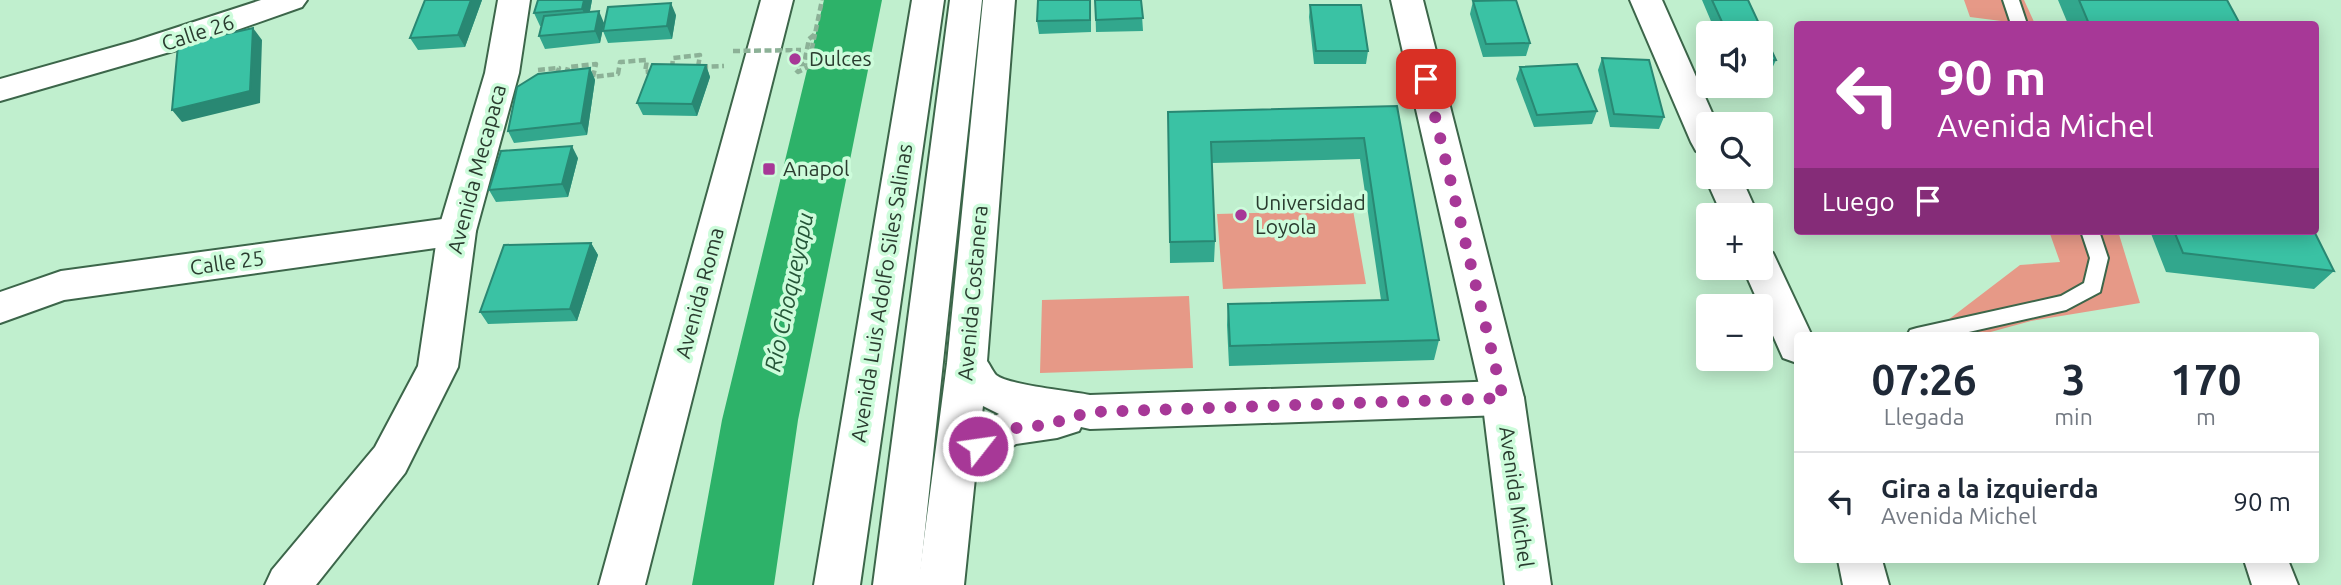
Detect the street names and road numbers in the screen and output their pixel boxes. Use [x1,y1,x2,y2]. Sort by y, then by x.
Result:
street label: Calle 26 [158,9,237,55]
street label: Avenida Mecapaca [442,82,510,256]
street label: Avenida Luis Adolfo Siles Salinas [846,142,916,444]
street label: Avenida Costanera [952,204,992,381]
street label: Avenida Roma [670,225,728,361]
street label: Calle 25 [188,245,266,279]
street label: Avenida Michel [1495,425,1539,569]

